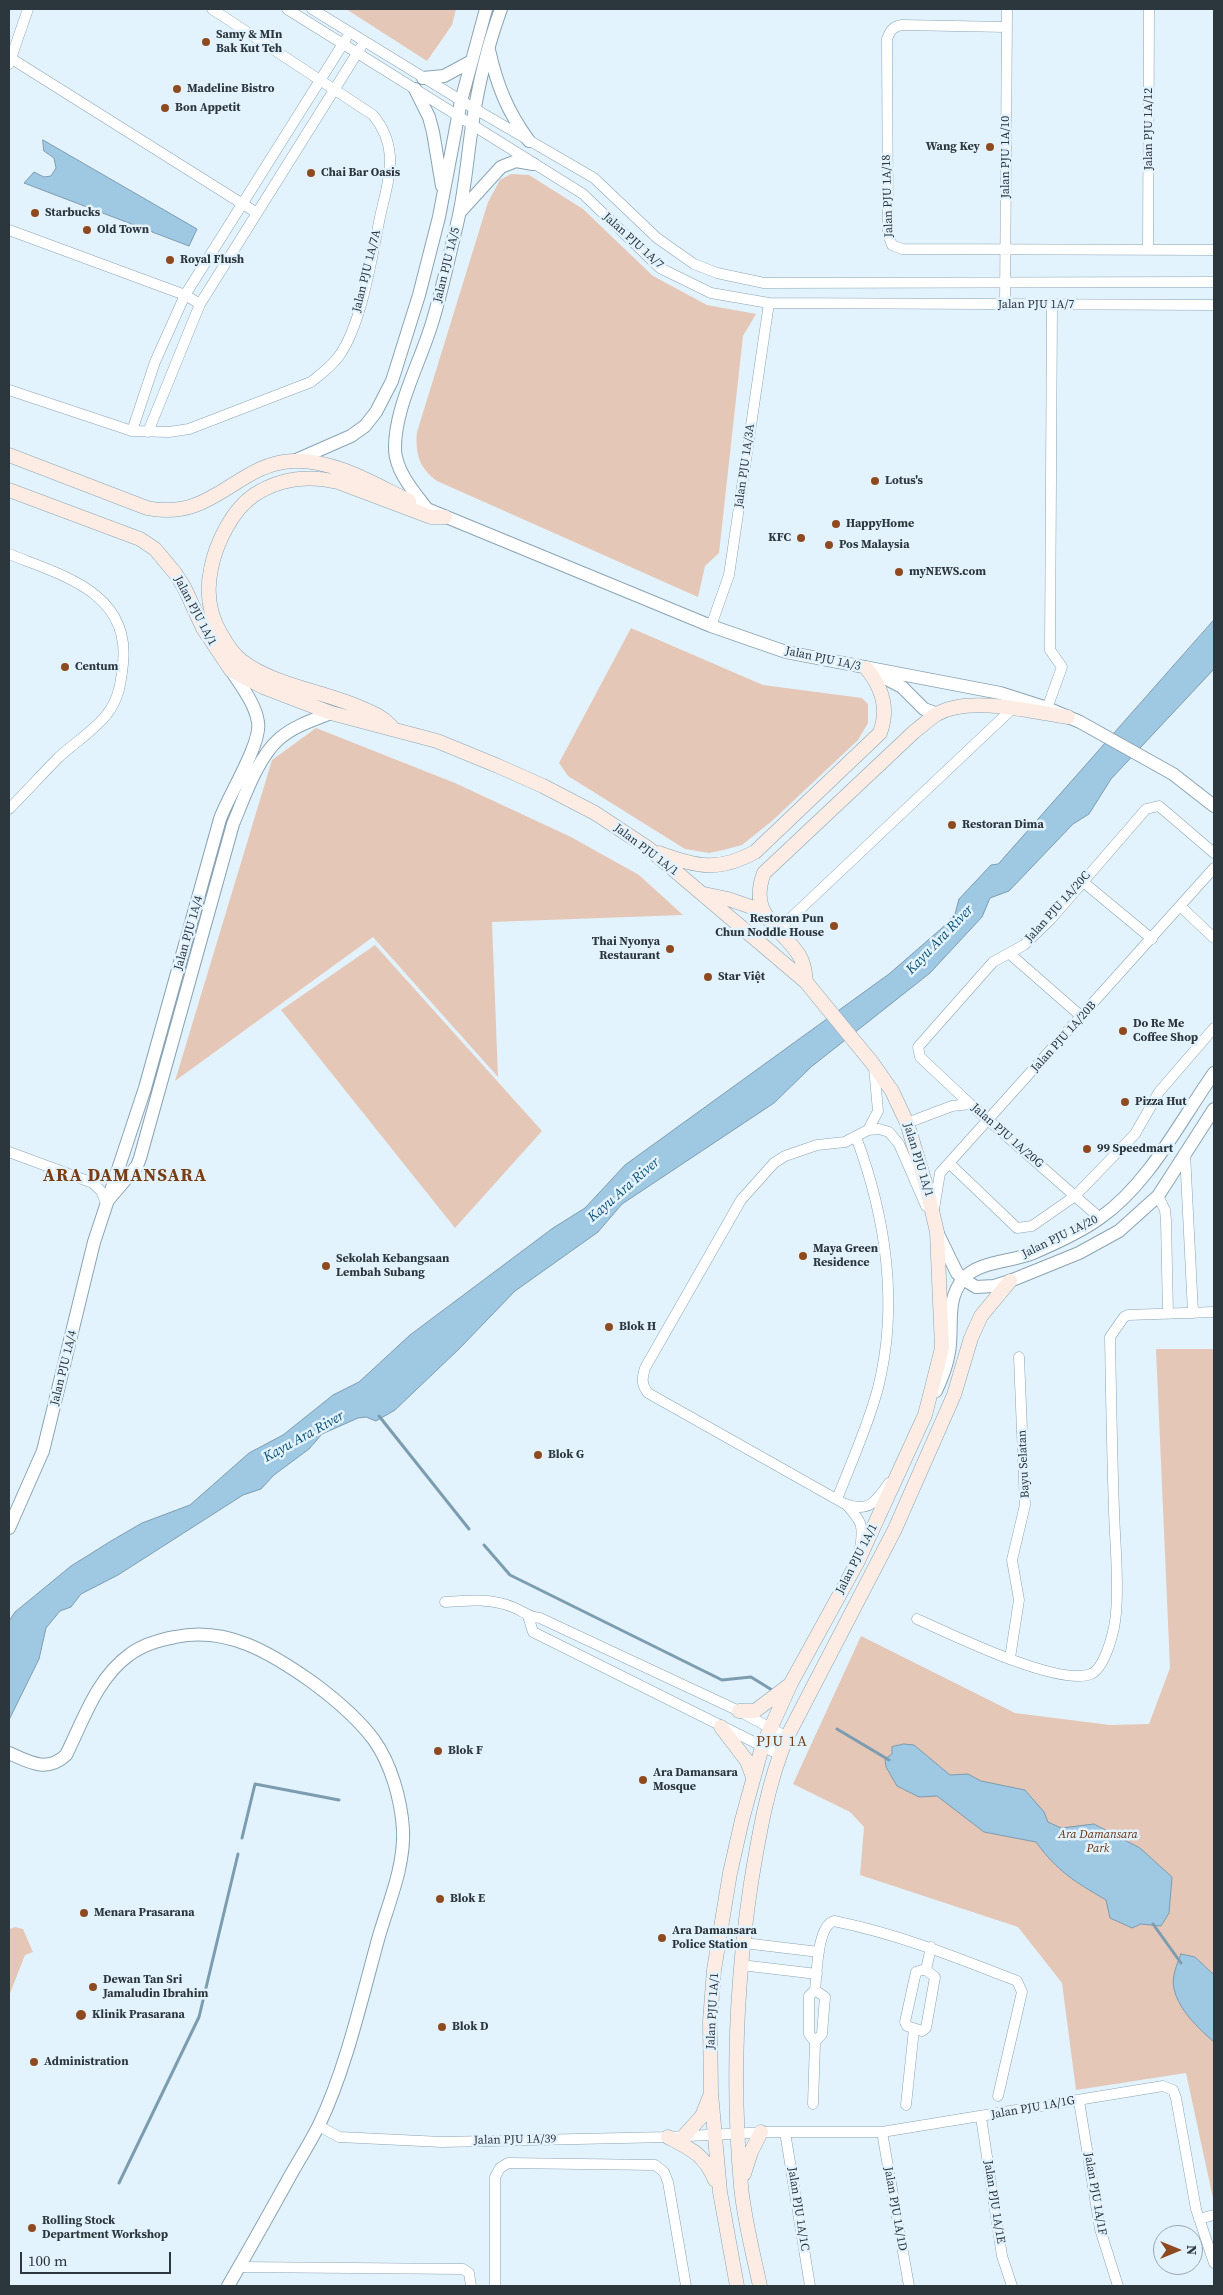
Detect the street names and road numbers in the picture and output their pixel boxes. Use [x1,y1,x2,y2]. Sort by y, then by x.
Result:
street label: Jalan PJU 1A/12 [1142,88,1156,170]
street label: Jalan PJU 1A/10 [999,116,1013,198]
street label: Jalan PJU 1A/18 [879,154,897,238]
street label: Jalan PJU 1A/7 [600,210,666,272]
street label: Jalan PJU 1A/5 [431,226,463,304]
street label: Jalan PJU 1A/7A [350,228,384,314]
street label: Jalan PJU 1A/7 [998,298,1074,312]
street label: Jalan PJU 1A/3A [732,423,758,509]
street label: Jalan PJU 1A/1 [171,574,219,648]
street label: Jalan PJU 1A/3 [784,644,862,674]
street label: Jalan PJU 1A/1 [611,821,681,879]
street label: Jalan PJU 1A/20C [1022,869,1094,945]
street label: Jalan PJU 1A/4 [172,894,206,972]
street label: Jalan PJU 1A/20B [1028,999,1100,1075]
street label: Jalan PJU 1A/20G [968,1101,1046,1171]
street label: Jalan PJU 1A/1 [900,1121,936,1199]
street label: Jalan PJU 1A/20 [1020,1212,1100,1262]
street label: Jalan PJU 1A/4 [48,1329,80,1407]
street label: Bayu Selatan [1015,1429,1033,1499]
street label: Jalan PJU 1A/1 [833,1522,881,1596]
street label: Jalan PJU 1A/1 [704,1972,722,2050]
street label: Jalan PJU 1A/1G [990,2094,1076,2122]
street label: Jalan PJU 1A/39 [474,2132,556,2148]
street label: Jalan PJU 1A/1F [1081,2152,1109,2236]
street label: Jalan PJU 1A/1E [980,2159,1008,2245]
street label: Jalan PJU 1A/1C [784,2166,812,2252]
street label: Jalan PJU 1A/1D [881,2166,909,2252]

